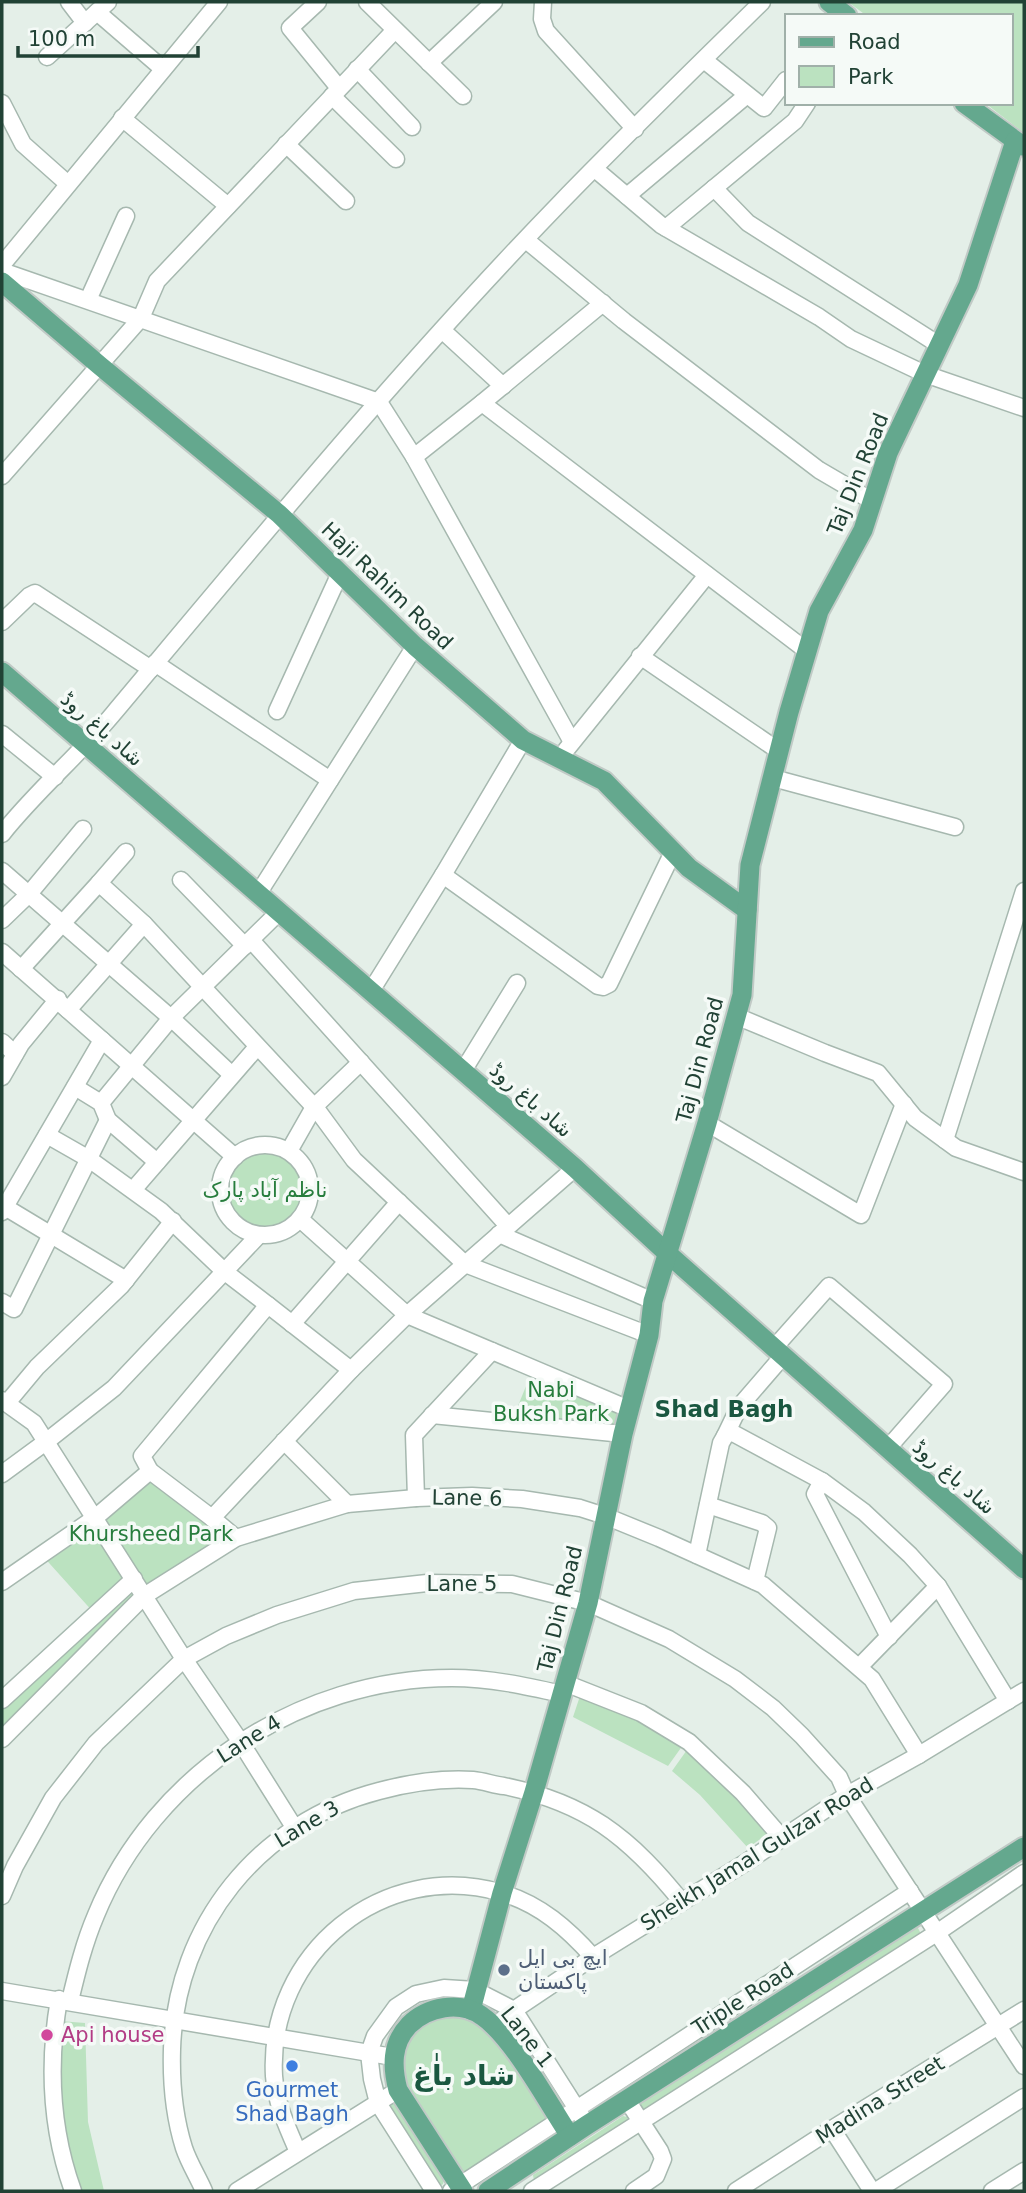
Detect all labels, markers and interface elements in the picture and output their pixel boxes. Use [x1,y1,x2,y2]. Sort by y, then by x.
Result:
scale bar [18,14,198,58]
legend [785,14,1012,105]
text: 100 m [28,27,95,51]
text: Road [848,30,901,54]
text: Park [848,65,894,89]
street label: Taj Din Road [822,410,893,539]
street label: Haji Rahim Road [316,517,458,655]
street label: شاد باغ روڈ [56,687,148,771]
street label: Taj Din Road [671,994,728,1127]
street label: شاد باغ روڈ [485,1058,577,1142]
park label: ناظم آباد پارک [203,1177,327,1203]
park label: Nabi Buksh Park [493,1378,610,1426]
district label: Shad Bagh [655,1396,793,1422]
street label: شاد باغ روڈ [908,1435,1000,1519]
street label: Lane 6 [431,1485,503,1511]
park label: Khursheed Park [69,1522,234,1546]
street label: Taj Din Road [532,1543,587,1676]
street label: Lane 5 [427,1572,497,1596]
street label: Lane 4 [213,1710,285,1768]
street label: Sheikh Jamal Gulzar Road [636,1772,878,1936]
street label: Lane 3 [270,1795,344,1853]
place label: ایچ بی ایل پاکستان [518,1946,608,1994]
street label: Triple Road [687,1957,798,2041]
marker: ایچ بی ایل پاکستان [496,1962,512,1978]
street label: Lane 1 [496,2002,558,2072]
place label: Api house [61,2023,165,2047]
marker: Api house [39,2027,55,2043]
street label: Madina Street [811,2051,949,2149]
district label: شاد باٰغ [413,2053,515,2092]
marker: Gourmet Shad Bagh [284,2058,300,2074]
place label: Gourmet Shad Bagh [235,2078,349,2126]

